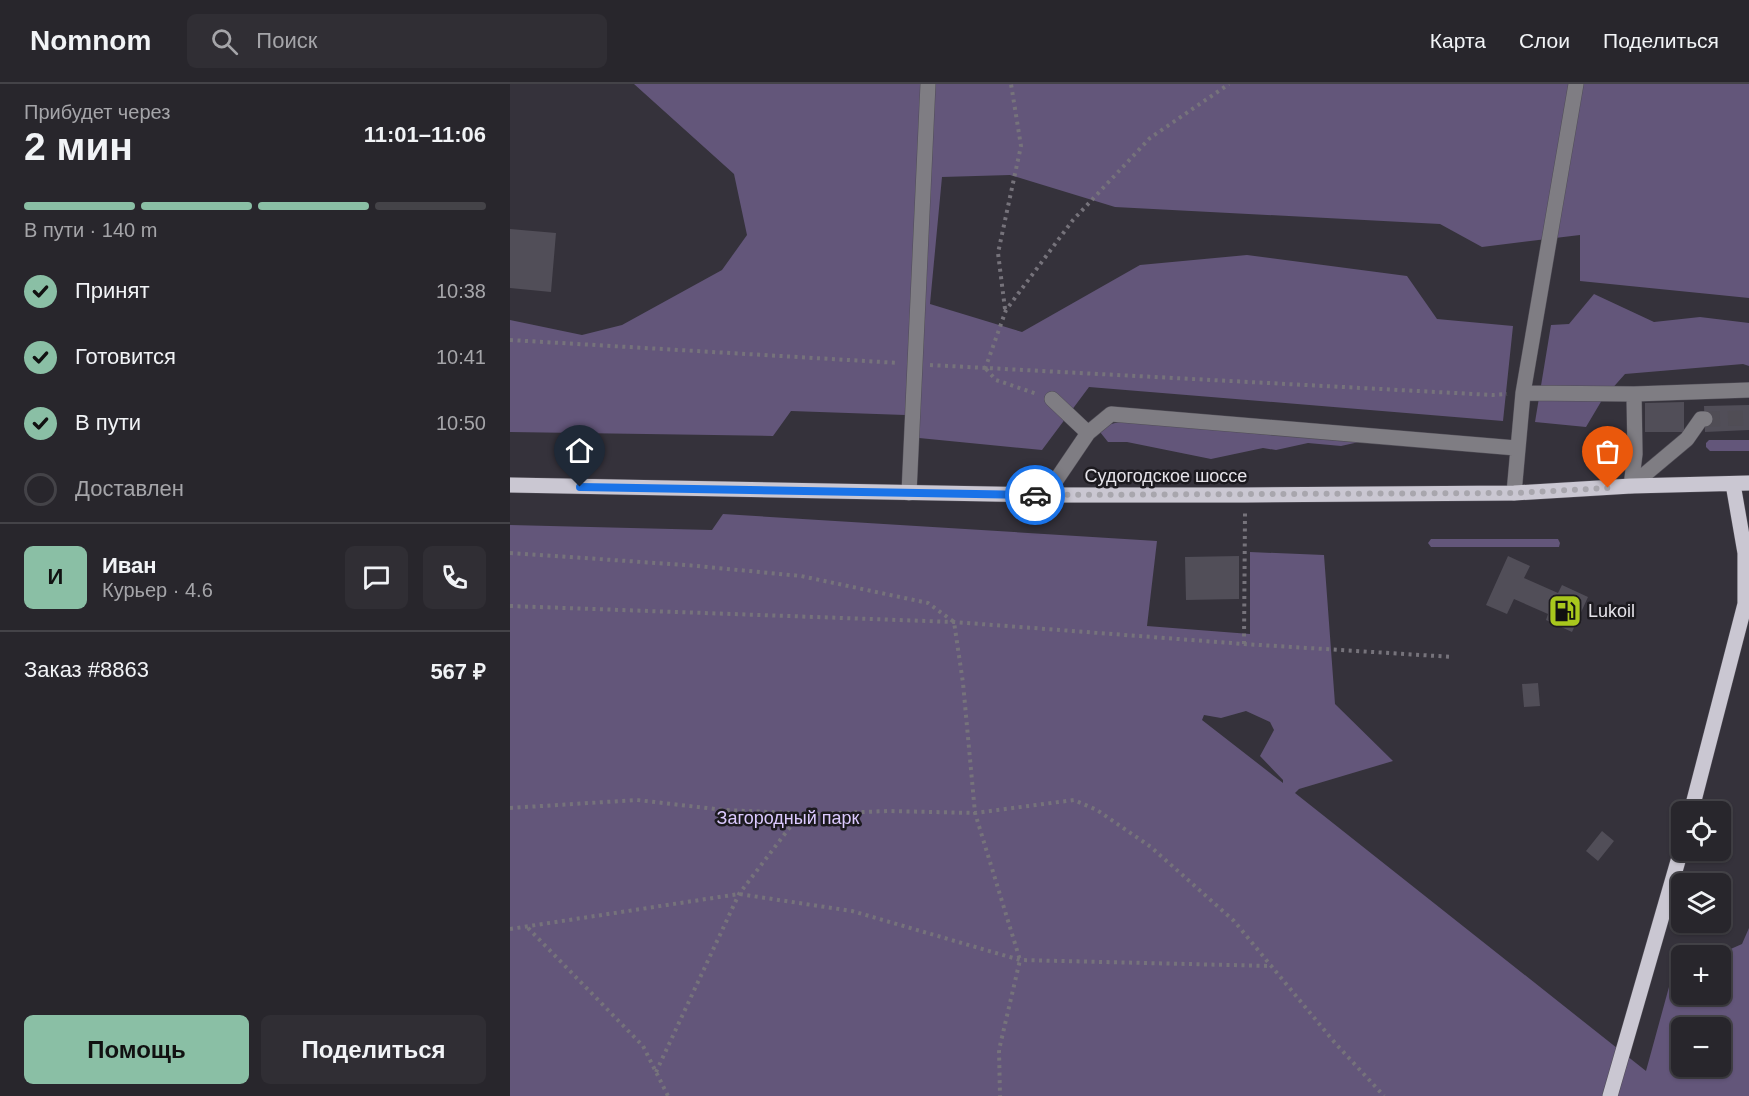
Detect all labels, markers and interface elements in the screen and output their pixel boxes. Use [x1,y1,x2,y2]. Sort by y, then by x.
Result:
search box [187,14,607,68]
text: Nomnom [30,25,151,56]
icon: search [208,25,241,58]
text: Поиск [256,28,317,53]
text: Карта [1430,29,1486,52]
text: Слои [1519,29,1570,52]
text: Поделиться [1603,29,1719,52]
text: Прибудет через [24,101,170,123]
text: 11:01–11:06 [364,122,486,147]
text: 2 мин [24,125,133,168]
text: В пути · 140 m [24,219,157,241]
icon: check [24,275,57,308]
text: Принят [75,278,149,303]
text: 10:38 [436,280,486,302]
icon: check [24,341,57,374]
text: Готовится [75,344,176,369]
text: 10:41 [436,346,486,368]
icon: check [24,407,57,440]
text: В пути [75,410,141,435]
text: 10:50 [436,412,486,434]
pin [554,425,605,487]
pin [1582,426,1633,488]
icon: home [563,434,596,467]
icon: bag [1591,435,1624,468]
courier [1005,465,1065,525]
street label: Судогодское шоссе [1085,466,1247,486]
text: Доставлен [75,476,184,501]
icon: car [1019,479,1052,512]
button: chat [345,546,408,609]
button: phone [423,546,486,609]
text: Иван [102,553,157,578]
text: И [48,564,63,589]
text: Курьер · 4.6 [102,579,213,601]
fuel station icon: Lukoil [1547,593,1583,629]
place label: Lukoil [1588,601,1635,621]
text: Заказ #8863 [24,657,149,682]
text: 567 ₽ [430,659,486,684]
map controls [1671,801,1731,1077]
button: locate [1671,801,1731,861]
park label: Загородный парк [717,808,860,828]
button: layers [1671,873,1731,933]
button: + [1671,945,1731,1005]
button: Помощь [24,1015,249,1084]
button: Поделиться [261,1015,486,1084]
button: − [1671,1017,1731,1077]

